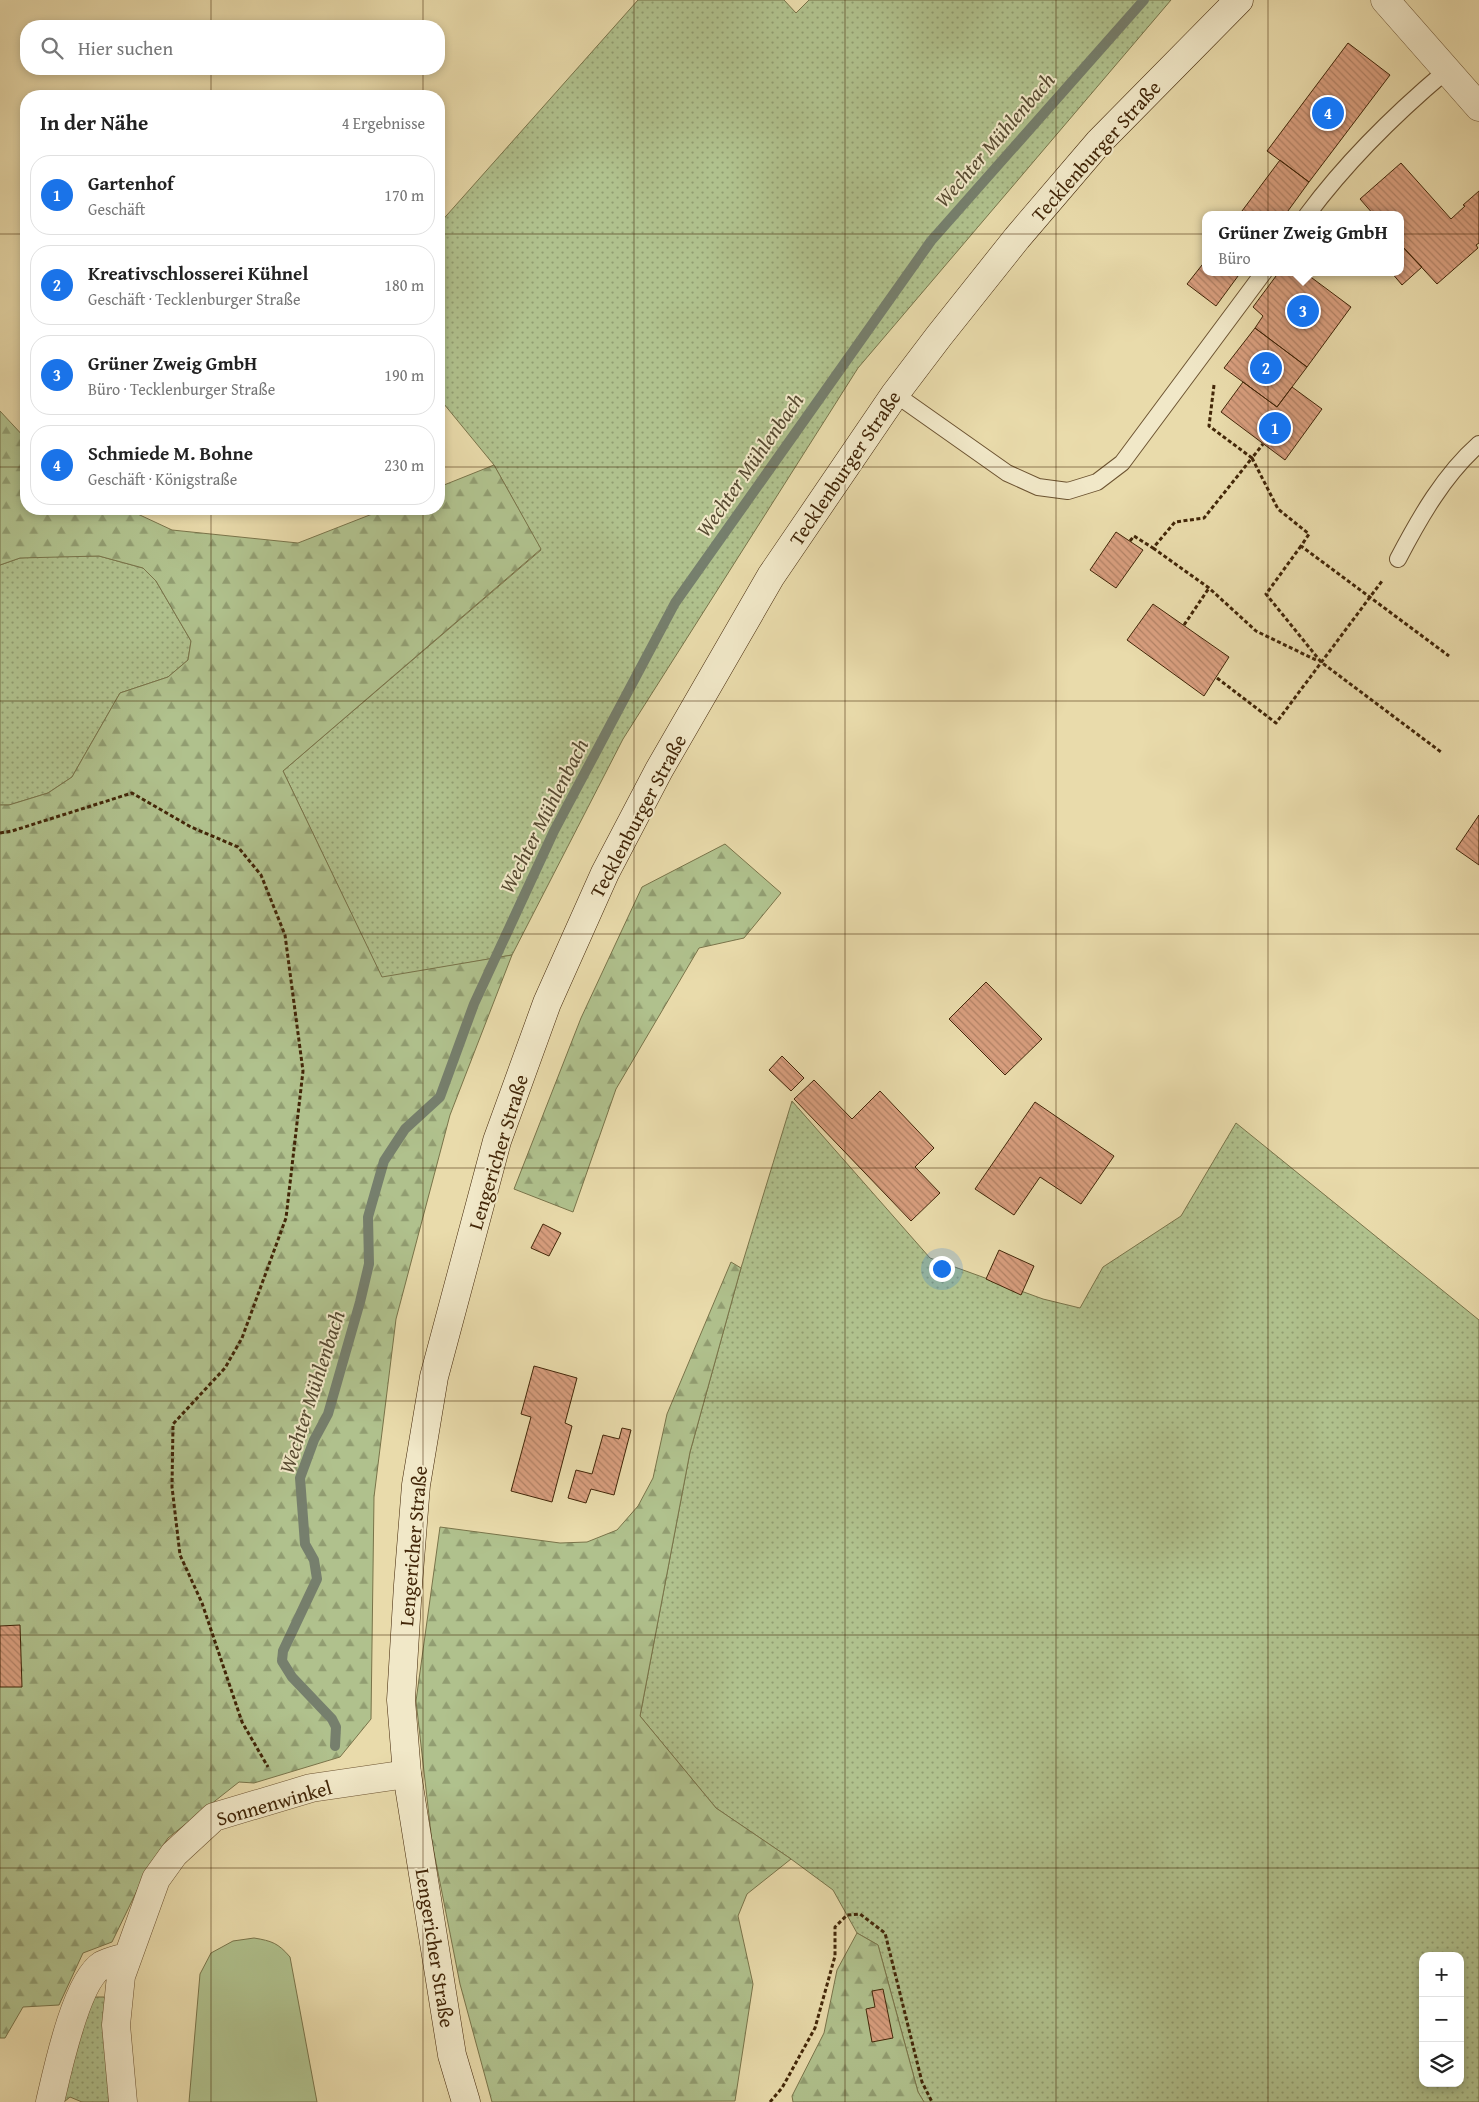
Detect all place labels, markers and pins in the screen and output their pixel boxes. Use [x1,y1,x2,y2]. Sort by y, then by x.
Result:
pin: 4 [1312,94,1344,132]
pin: 3 [1287,292,1319,330]
pin: 2 [1250,349,1282,387]
pin: 1 [1259,409,1291,447]

